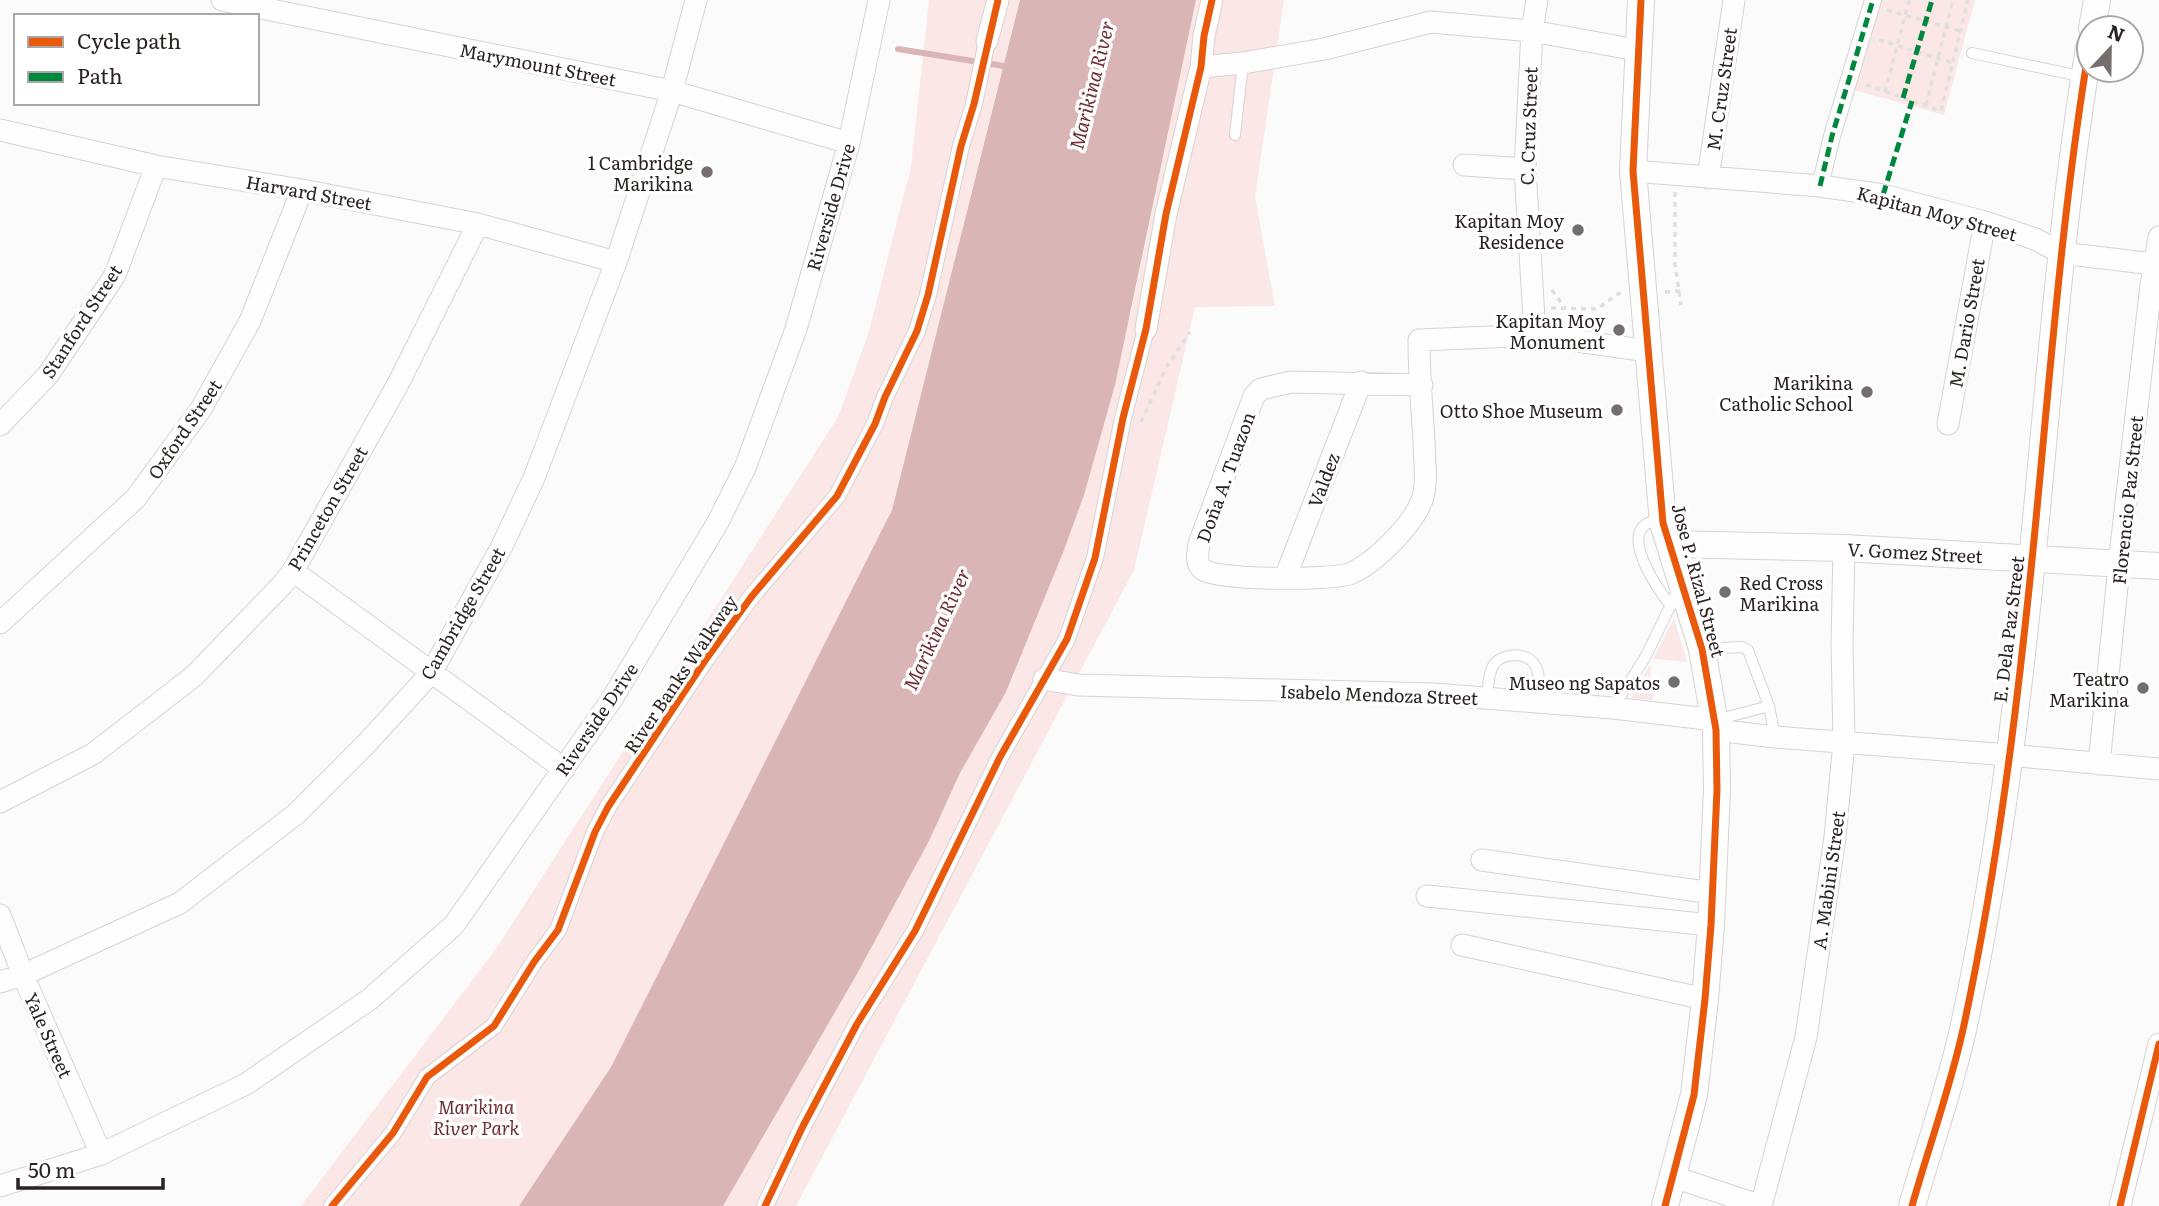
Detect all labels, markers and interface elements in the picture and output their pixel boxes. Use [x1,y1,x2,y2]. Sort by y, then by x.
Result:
legend [14,14,259,105]
north arrow [2075,14,2145,84]
text: N [2104,16,2129,48]
water label: Marikina River [1061,18,1121,152]
text: Cycle path [77,24,181,55]
street label: M. Cruz Street [1699,25,1743,152]
street label: Marymount Street [457,36,619,93]
text: Path [77,59,123,90]
street label: C. Cruz Street [1512,66,1544,186]
street label: Riverside Drive [799,140,861,274]
place label: 1 Cambridge Marikina [588,149,693,197]
marker: 1 Cambridge Marikina [699,164,715,180]
street label: Harvard Street [244,168,375,216]
street label: Kapitan Moy Street [1854,179,2021,248]
place label: Kapitan Moy Residence [1454,207,1565,255]
marker: Kapitan Moy Residence [1570,222,1586,238]
street label: M. Dario Street [1941,255,1991,390]
street label: Stanford Street [34,258,128,383]
place label: Kapitan Moy Monument [1495,307,1606,355]
marker: Kapitan Moy Monument [1611,322,1627,338]
place label: Marikina Catholic School [1719,369,1853,417]
street label: Oxford Street [141,373,228,484]
marker: Marikina Catholic School [1859,384,1875,400]
place label: Otto Shoe Museum [1440,397,1603,424]
marker: Otto Shoe Museum [1609,402,1625,418]
street label: Doña A. Tuazon [1189,408,1261,546]
street label: Florencio Paz Street [2105,413,2149,586]
street label: Princeton Street [280,440,374,575]
street label: Valdez [1300,449,1346,511]
street label: Jose P. Rizal Street [1665,500,1733,661]
street label: V. Gomez Street [1847,535,1984,569]
street label: Cambridge Street [413,541,511,684]
street label: E. Dela Paz Street [1986,553,2030,704]
water label: Marikina River [895,563,977,695]
place label: Red Cross Marikina [1739,569,1823,617]
marker: Red Cross Marikina [1717,584,1733,600]
street label: River Banks Walkway [617,589,744,759]
street label: Riverside Drive [548,657,644,781]
place label: Teatro Marikina [2049,665,2129,713]
place label: Museo ng Sapatos [1508,669,1660,696]
marker: Museo ng Sapatos [1666,674,1682,690]
street label: Isabelo Mendoza Street [1280,677,1479,711]
marker: Teatro Marikina [2135,680,2151,696]
street label: A. Mabini Street [1805,808,1851,951]
street label: Yale Street [18,988,80,1083]
park label: Marikina River Park [433,1093,519,1141]
scale bar [18,1146,163,1190]
text: 50 m [28,1153,75,1184]

